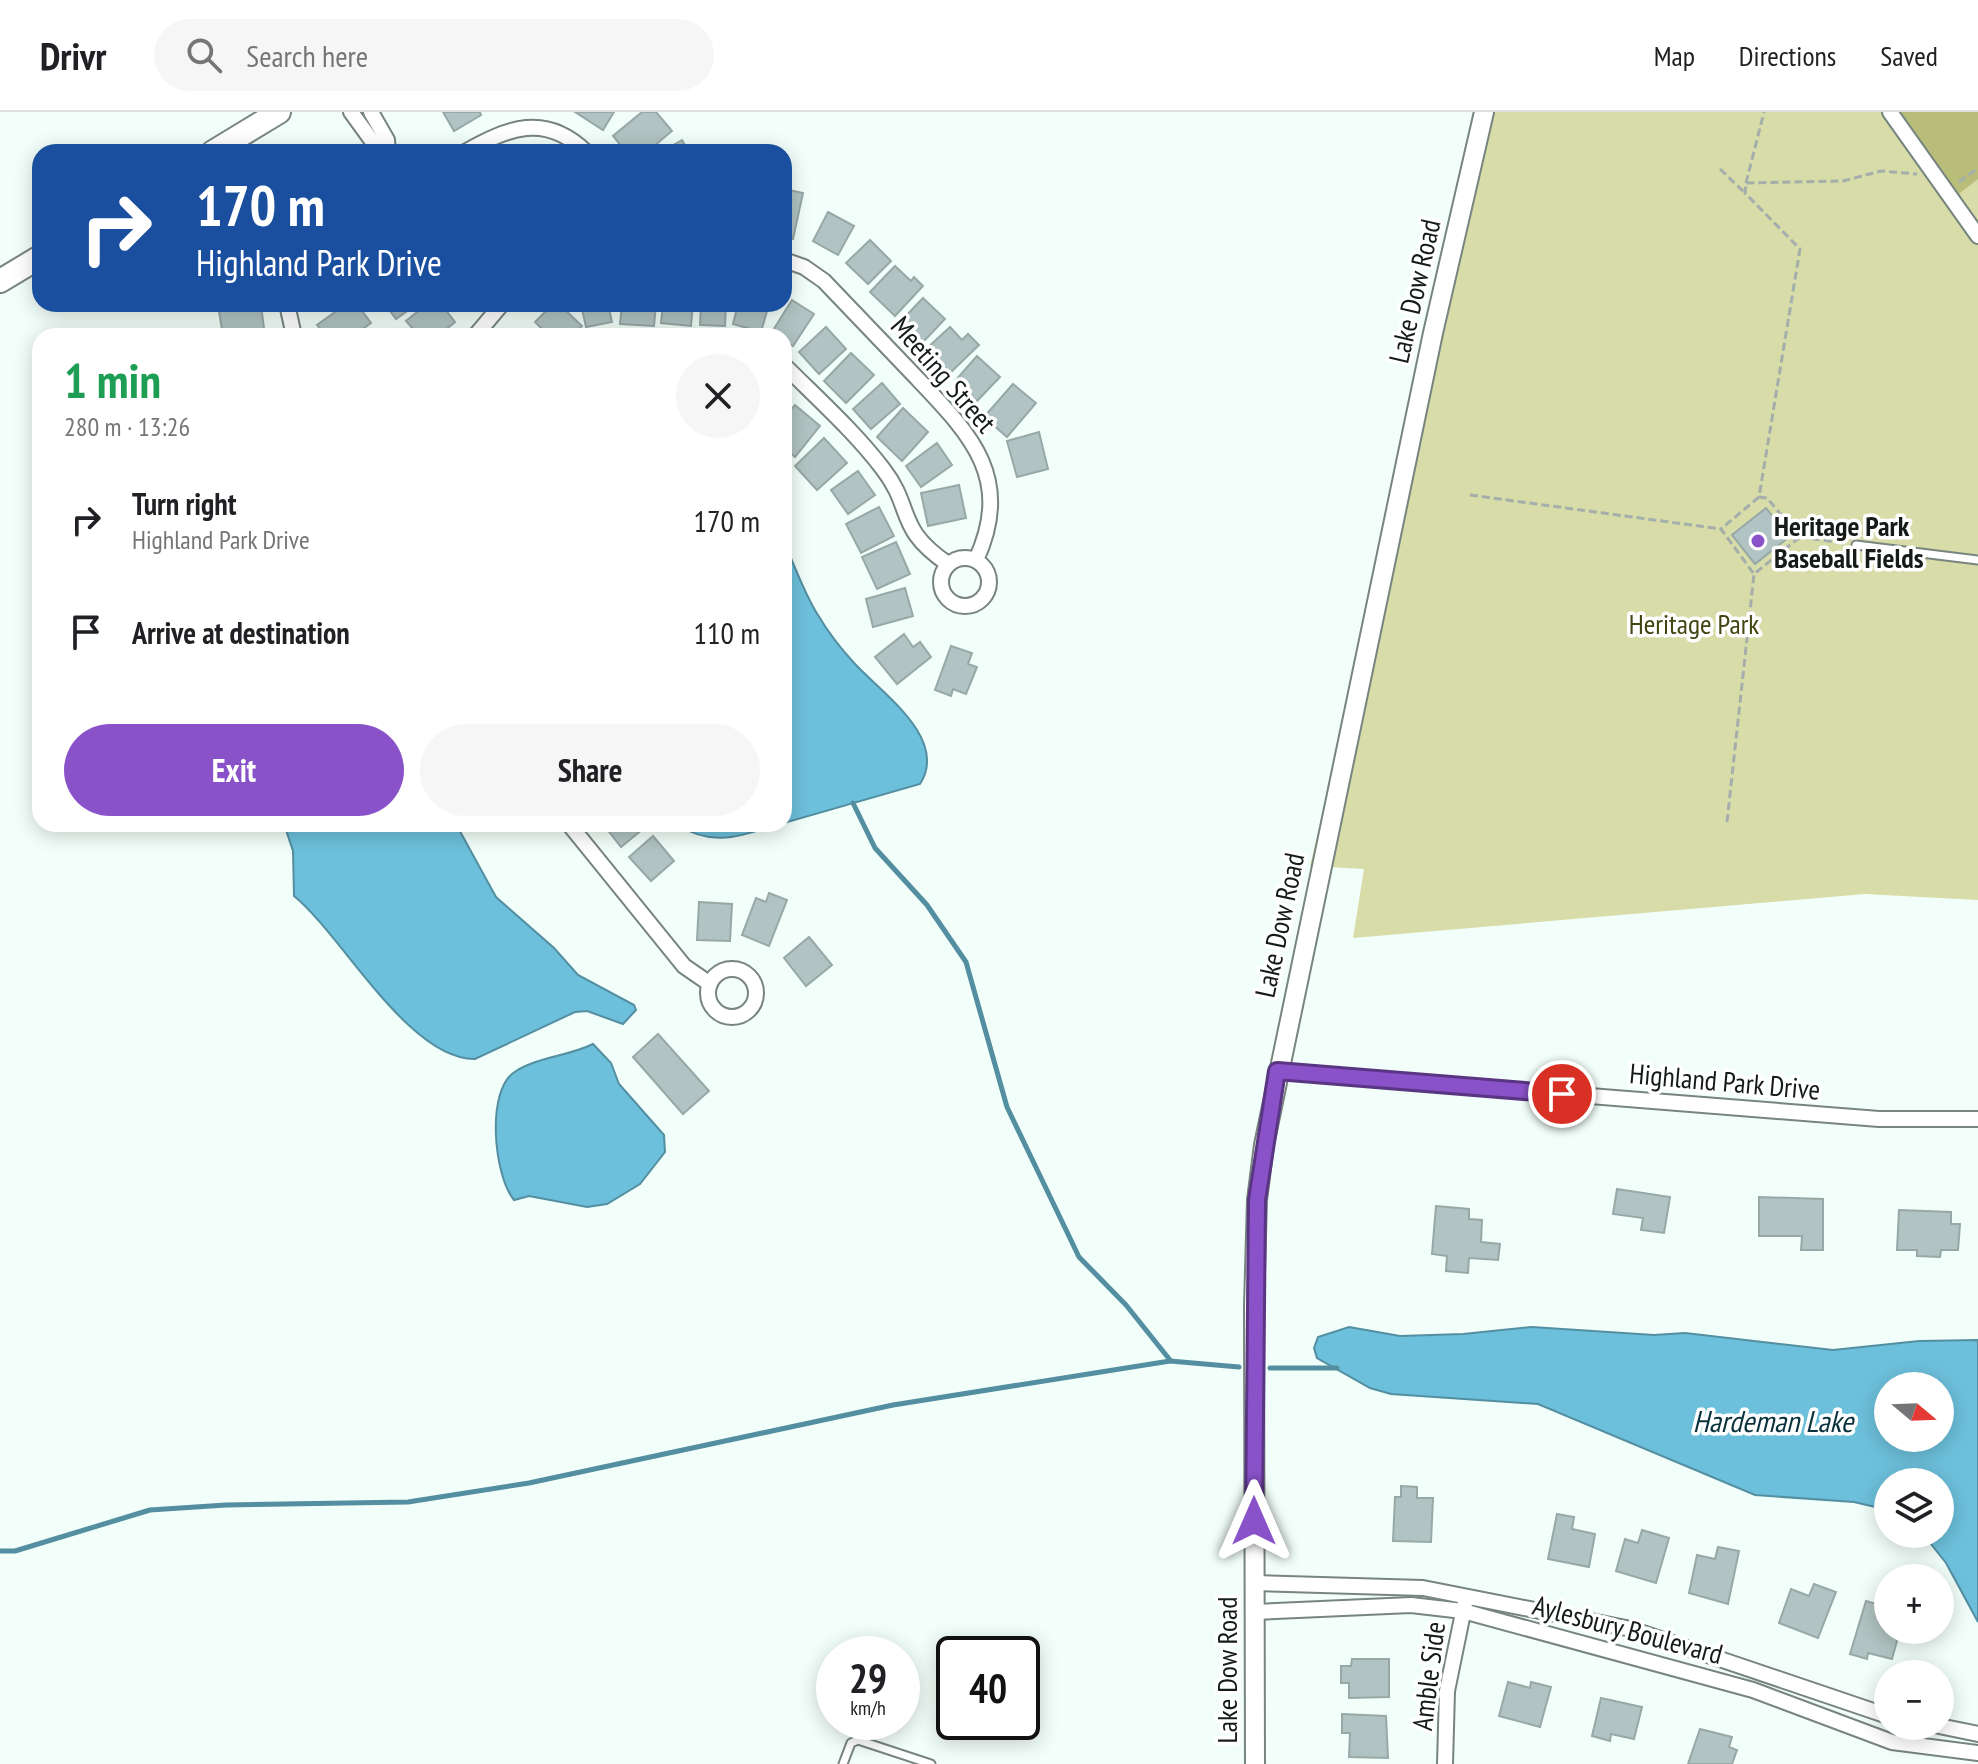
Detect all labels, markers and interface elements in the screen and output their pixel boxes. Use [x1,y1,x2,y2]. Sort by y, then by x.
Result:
search box [154,19,714,91]
text: Drivr [40,31,106,80]
icon: search [182,33,226,77]
text: Search here [246,36,368,75]
text: Map [1654,37,1695,74]
text: Directions [1739,37,1836,74]
text: Saved [1880,37,1938,74]
text: 170 m [196,169,325,241]
icon: right [64,176,168,280]
street label: Lake Dow Road [1379,215,1449,367]
text: Highland Park Drive [196,239,442,286]
street label: Meeting Street [883,308,1005,440]
text: 1 min [64,349,161,411]
button: close [676,354,760,438]
text: 280 m · 13:26 [64,410,190,443]
text: Turn right [132,484,236,523]
icon: right [64,498,108,542]
text: 170 m [694,501,760,540]
place label: Heritage Park Baseball Fields [1774,507,1924,576]
text: Highland Park Drive [132,523,310,556]
marker: Heritage Park Baseball Fields [1749,532,1767,550]
park label: Heritage Park [1629,605,1759,642]
icon: arrive [64,610,108,654]
text: Arrive at destination [132,613,350,652]
text: 110 m [694,613,760,652]
button: Exit [64,724,404,816]
button: Share [420,724,760,816]
street label: Lake Dow Road [1246,849,1312,1001]
street label: Highland Park Drive [1628,1054,1822,1108]
pin [1528,1060,1596,1128]
icon: arrive [1540,1072,1584,1116]
north arrow [1874,1372,1954,1452]
map controls [1874,1372,1954,1740]
water label: Hardeman Lake [1693,1401,1855,1440]
button: layers [1874,1468,1954,1548]
position arrow [1212,1479,1296,1563]
button: + [1874,1564,1954,1644]
street label: Aylesbury Boulevard [1529,1586,1727,1672]
street label: Lake Dow Road [1208,1597,1245,1743]
street label: Amble Side [1403,1619,1453,1733]
speed limit sign: 40 [936,1636,1040,1740]
text: 29 [849,1652,887,1704]
button: − [1874,1660,1954,1740]
text: km/h [850,1695,886,1721]

